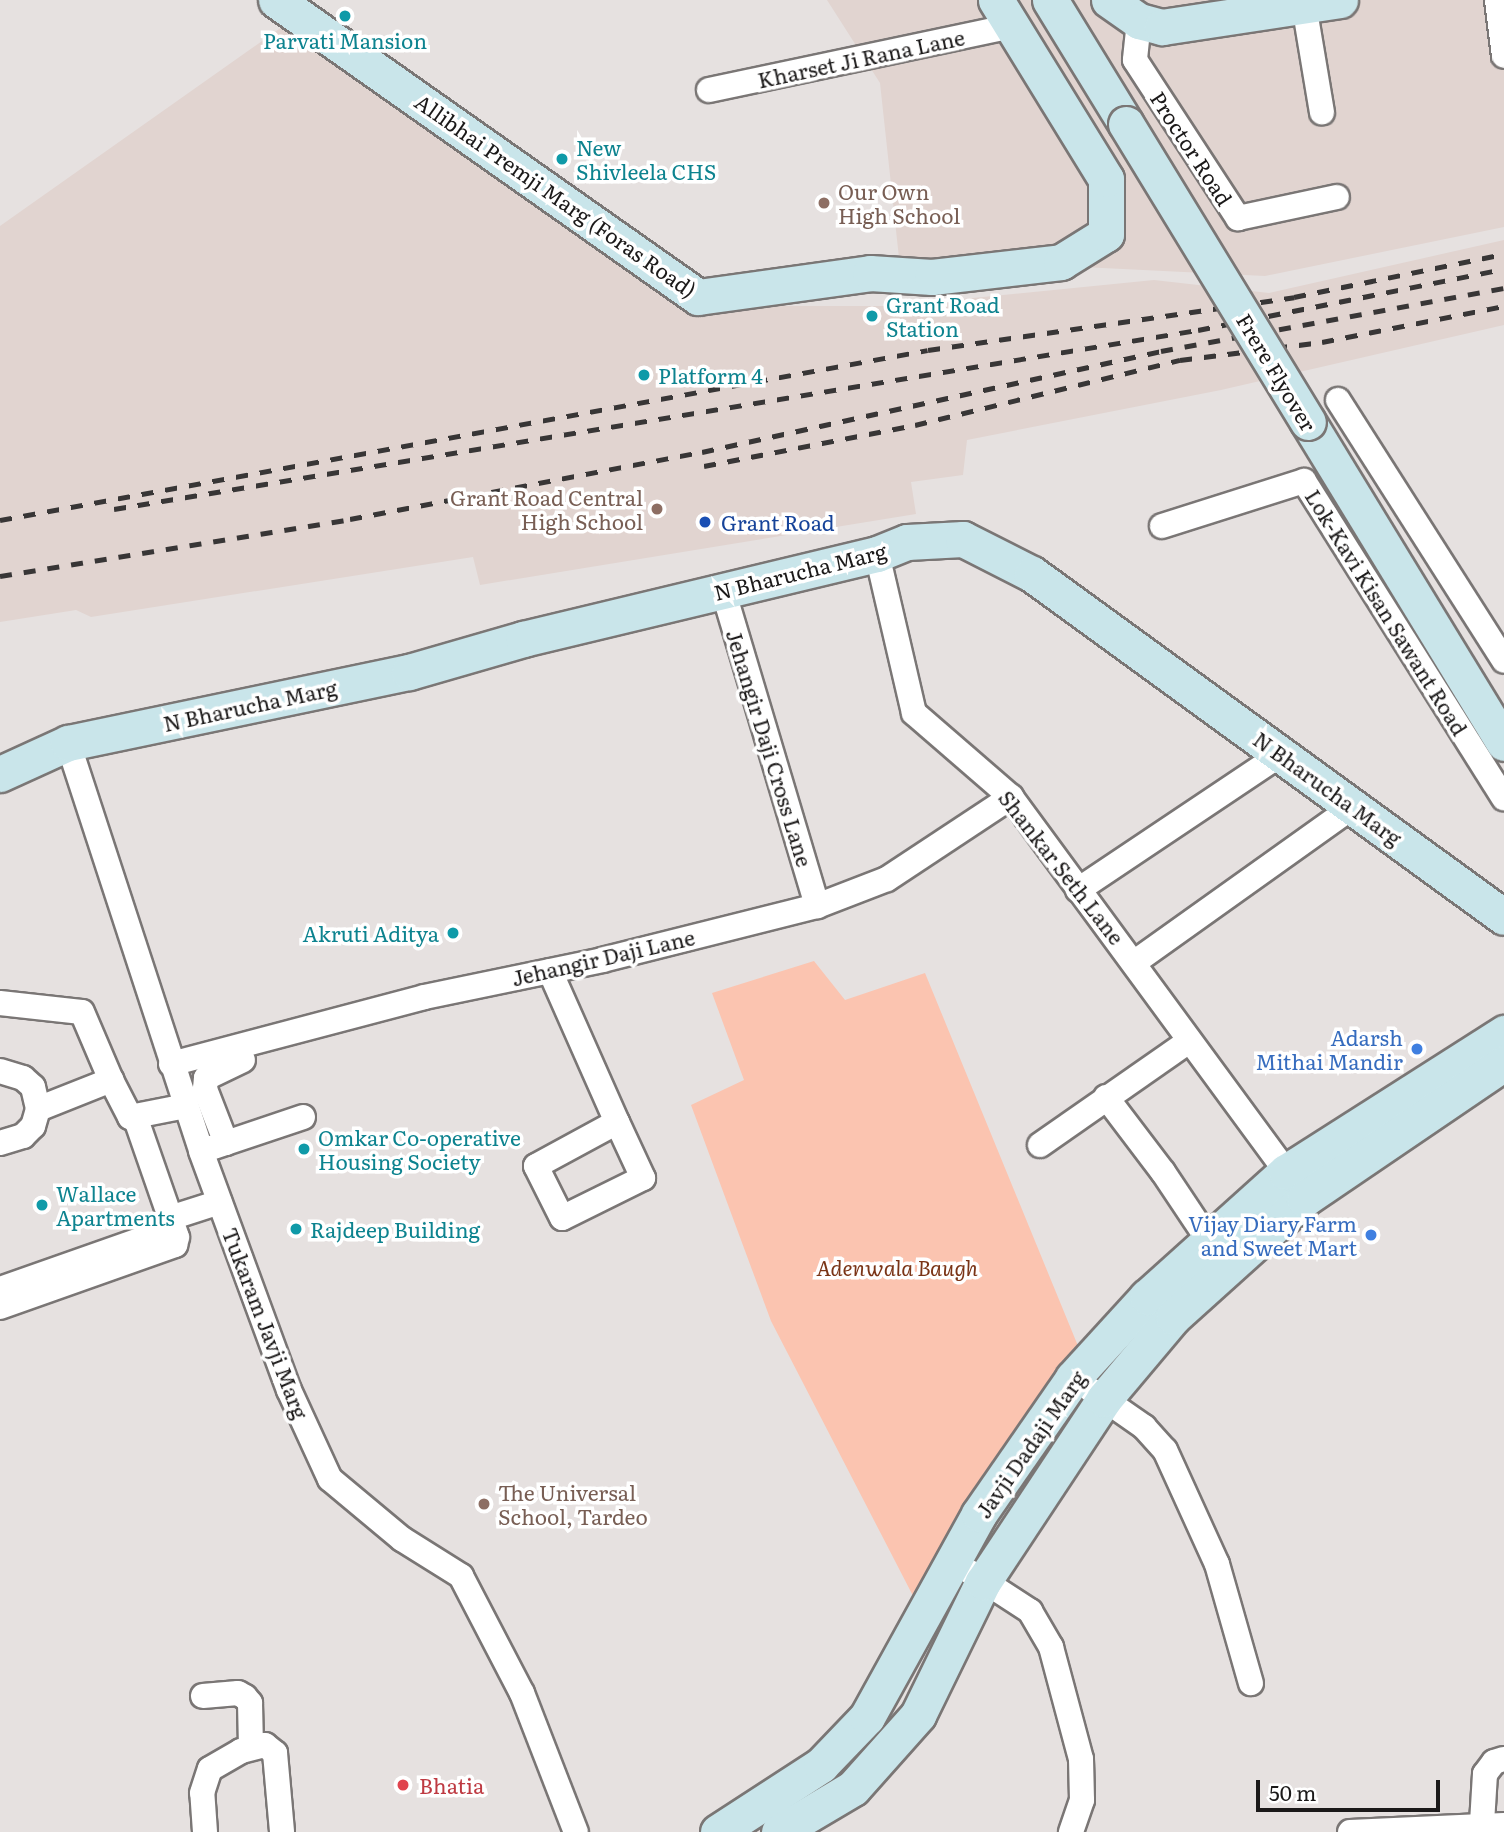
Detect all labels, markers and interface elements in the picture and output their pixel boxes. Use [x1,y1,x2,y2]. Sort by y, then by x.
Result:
marker: Parvati Mansion [337,8,353,24]
street label: Kharset Ji Rana Lane [755,24,967,92]
place label: Parvati Mansion [263,27,427,53]
street label: Proctor Road [1146,86,1238,210]
street label: Allibhai Premji Marg (Foras Road) [411,88,701,302]
place label: New Shivleela CHS [576,134,716,184]
marker: New Shivleela CHS [554,151,570,167]
place label: Our Own High School [838,178,960,228]
marker: Our Own High School [816,195,832,211]
place label: Grant Road Station [886,291,1000,341]
marker: Grant Road Station [864,308,880,324]
street label: Frere Flyover [1232,309,1322,435]
place label: Platform 4 [658,362,763,388]
marker: Platform 4 [636,367,652,383]
place label: Grant Road Central High School [450,484,643,534]
street label: Lok-Kavi Kisan Sawant Road [1301,484,1473,740]
marker: Grant Road Central High School [649,501,665,517]
place label: Grant Road [721,509,835,535]
marker: Grant Road [695,512,715,532]
street label: N Bharucha Marg [711,537,889,605]
street label: Jehangir Daji Cross Lane [722,626,818,870]
street label: N Bharucha Marg [161,674,339,736]
street label: N Bharucha Marg [1249,726,1407,850]
street label: Shankar Seth Lane [994,785,1130,949]
place label: Akruti Aditya [303,920,439,946]
street label: Jehangir Daji Lane [509,924,697,990]
marker: Akruti Aditya [445,925,461,941]
place label: Adarsh Mithai Mandir [1256,1024,1403,1074]
marker: Adarsh Mithai Mandir [1409,1041,1425,1057]
place label: Omkar Co-operative Housing Society [318,1124,521,1174]
marker: Omkar Co-operative Housing Society [296,1141,312,1157]
place label: Wallace Apartments [56,1180,175,1230]
marker: Wallace Apartments [34,1197,50,1213]
place label: Vijay Diary Farm and Sweet Mart [1188,1210,1357,1260]
place label: Rajdeep Building [310,1216,480,1242]
marker: Rajdeep Building [288,1221,304,1237]
street label: Tukaram Javji Marg [218,1224,314,1422]
marker: Vijay Diary Farm and Sweet Mart [1363,1227,1379,1243]
park label: Adenwala Baugh [816,1254,978,1280]
street label: Javji Dadaji Marg [970,1366,1090,1522]
place label: The Universal School, Tardeo [498,1479,648,1529]
marker: The Universal School, Tardeo [476,1496,492,1512]
scale bar [1259,1766,1443,1810]
place label: Bhatia [419,1772,484,1798]
marker: Bhatia [393,1775,413,1795]
text: 50 m [1269,1776,1316,1807]

